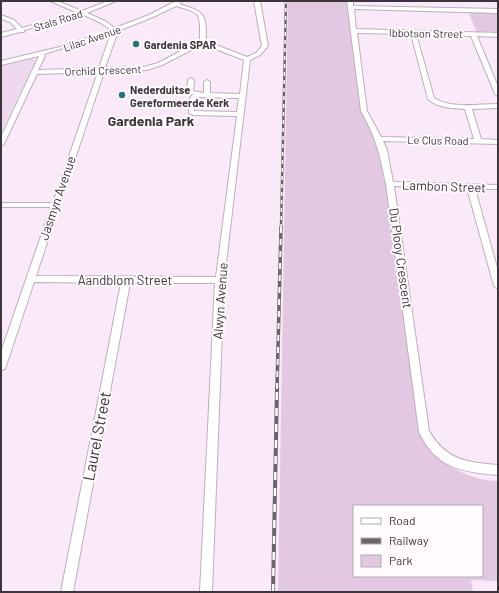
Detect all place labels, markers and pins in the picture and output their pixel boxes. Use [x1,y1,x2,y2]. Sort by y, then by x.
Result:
place label: Gardenia SPAR [144,38,217,51]
marker: Gardenia SPAR [131,39,141,49]
place label: Nederduitse Gereformeerde Kerk [130,83,229,109]
marker: Nederduitse Gereformeerde Kerk [117,90,127,100]

